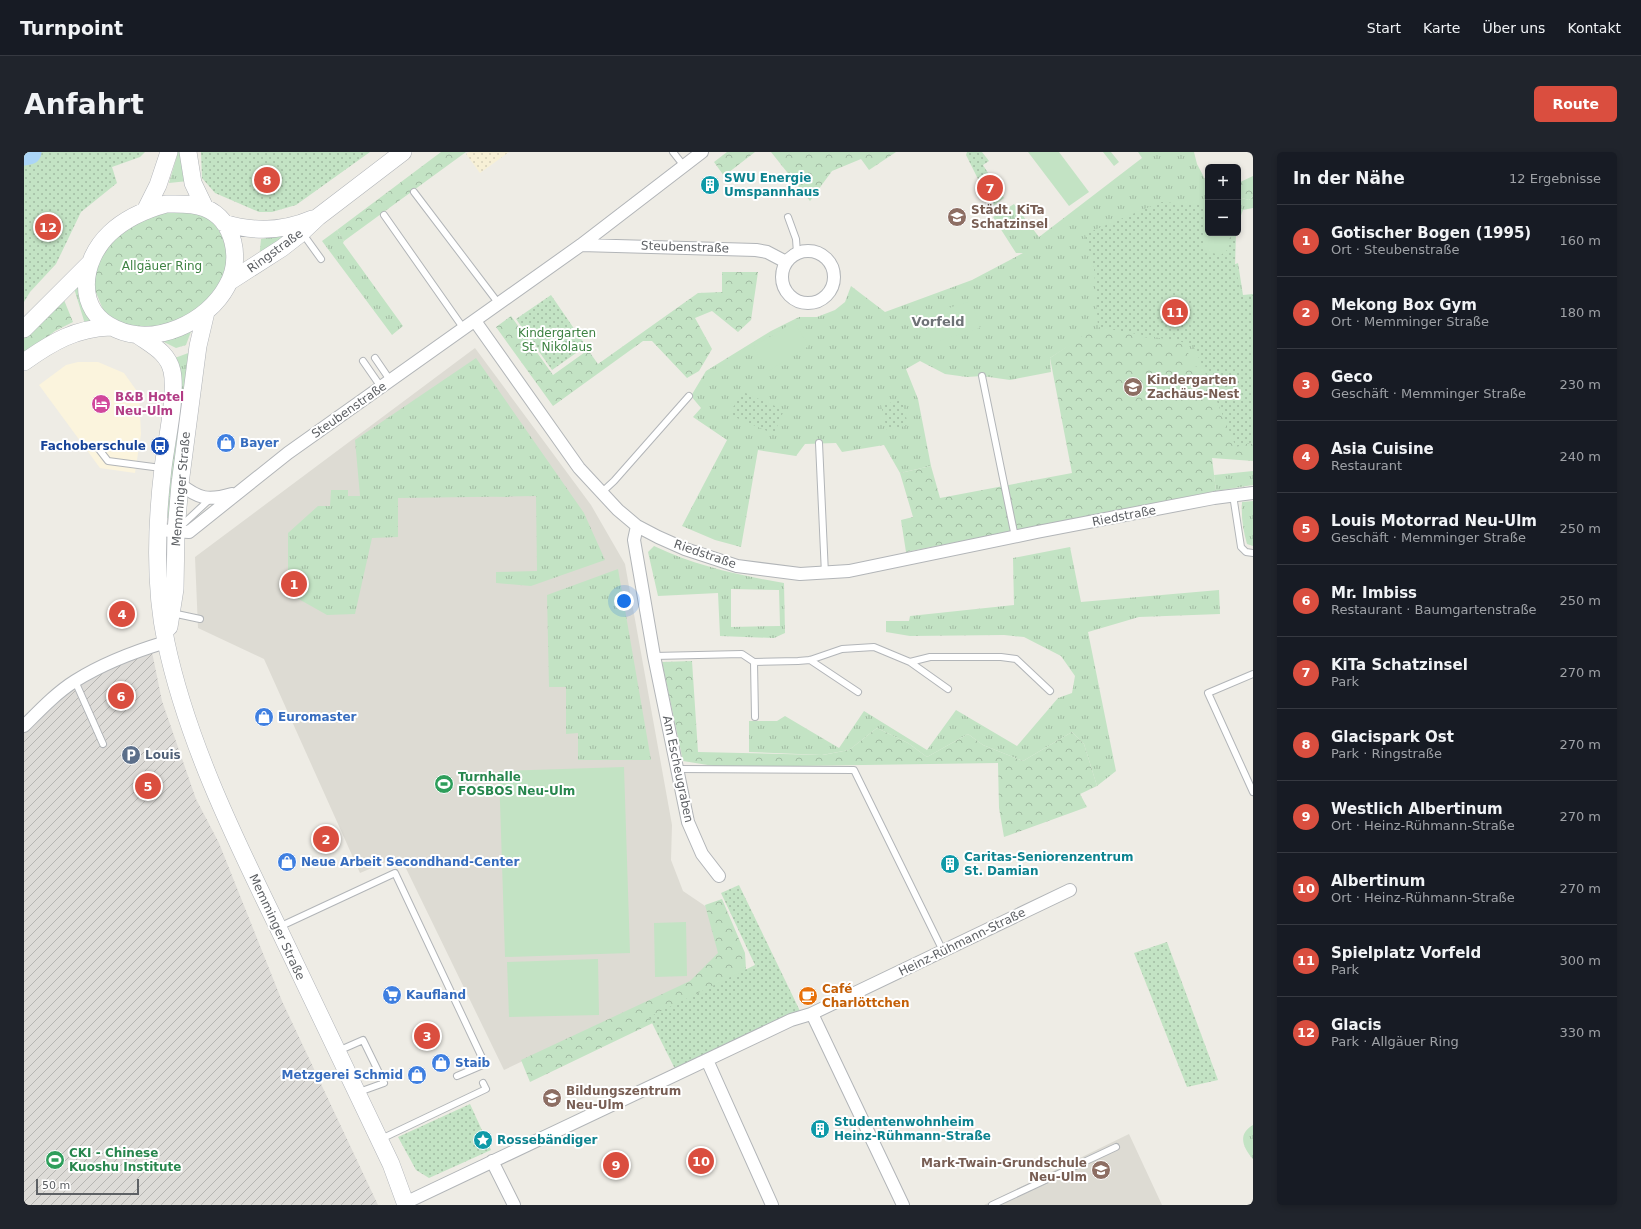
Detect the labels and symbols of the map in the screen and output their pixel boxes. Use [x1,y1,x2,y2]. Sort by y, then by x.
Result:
pin: 8 [254,165,280,195]
place label: SWU Energie Umspannhaus [724,171,820,199]
pin: 7 [977,173,1003,203]
building icon: SWU Energie Umspannhaus [699,174,721,196]
place label: Städt. KiTa Schatzinsel [971,203,1048,231]
school or university icon: Städt. KiTa Schatzinsel [946,206,968,228]
pin: 12 [35,212,61,242]
street label: Ringstraße [245,226,305,276]
street label: Steubenstraße [641,238,729,256]
park label: Allgäuer Ring [122,259,202,273]
pin: 11 [1162,297,1188,327]
district label: Vorfeld [912,314,964,329]
park label: Kindergarten St. Nikolaus [518,326,596,354]
place label: Kindergarten Zachäus-Nest [1147,373,1240,401]
school or university icon: Kindergarten Zachäus-Nest [1122,376,1144,398]
street label: Steubenstraße [309,379,389,441]
place label: B&B Hotel Neu-Ulm [115,390,184,418]
hotel icon: B&B Hotel Neu-Ulm [90,393,112,415]
street label: Memminger Straße [169,431,193,547]
shop icon: Bayer [215,432,237,454]
bus stop icon: Fachoberschule [149,435,171,457]
place label: Bayer [240,436,279,450]
place label: Fachoberschule [40,439,146,453]
street label: Riedstraße [1091,503,1157,529]
street label: Riedstraße [672,537,738,571]
pin: 1 [281,569,307,599]
your location [614,591,634,611]
pin: 4 [109,599,135,629]
pin: 6 [108,681,134,711]
shop icon: Euromaster [253,706,275,728]
place label: Euromaster [278,710,357,724]
street label: Am Escheugraben [660,714,696,824]
parking icon: Louis [120,744,142,766]
place label: Louis [145,748,181,762]
place label: Turnhalle FOSBOS Neu-Ulm [458,770,575,798]
pin: 5 [135,771,161,801]
sports icon: Turnhalle FOSBOS Neu-Ulm [433,773,455,795]
pin: 2 [313,824,339,854]
place label: Caritas-Seniorenzentrum St. Damian [964,850,1134,878]
shop icon: Neue Arbeit Secondhand-Center [276,851,298,873]
building icon: Caritas-Seniorenzentrum St. Damian [939,853,961,875]
place label: Neue Arbeit Secondhand-Center [301,855,519,869]
street label: Memminger Straße [246,872,308,982]
street label: Heinz-Rühmann-Straße [896,905,1028,979]
place label: Café Charlöttchen [822,982,910,1010]
supermarket icon: Kaufland [381,984,403,1006]
cafe icon: Café Charlöttchen [797,985,819,1007]
place label: Kaufland [406,988,466,1002]
pin: 3 [414,1021,440,1051]
shop icon: Staib [430,1052,452,1074]
place label: Staib [455,1056,491,1070]
shop icon: Metzgerei Schmid [406,1064,428,1086]
place label: Metzgerei Schmid [282,1068,403,1082]
place label: Bildungszentrum Neu-Ulm [566,1084,681,1112]
school or university icon: Bildungszentrum Neu-Ulm [541,1087,563,1109]
place label: Studentenwohnheim Heinz-Rühmann-Straße [834,1115,991,1143]
building icon: Studentenwohnheim Heinz-Rühmann-Straße [809,1118,831,1140]
place icon: Rossebändiger [472,1129,494,1151]
place label: Rossebändiger [497,1133,598,1147]
place label: CKI - Chinese Kuoshu Institute [69,1146,181,1174]
pin: 10 [688,1146,714,1176]
sports icon: CKI - Chinese Kuoshu Institute [44,1149,66,1171]
pin: 9 [603,1150,629,1180]
place label: Mark-Twain-Grundschule Neu-Ulm [921,1156,1087,1184]
school or university icon: Mark-Twain-Grundschule Neu-Ulm [1090,1159,1112,1181]
scale bar [36,1177,139,1196]

